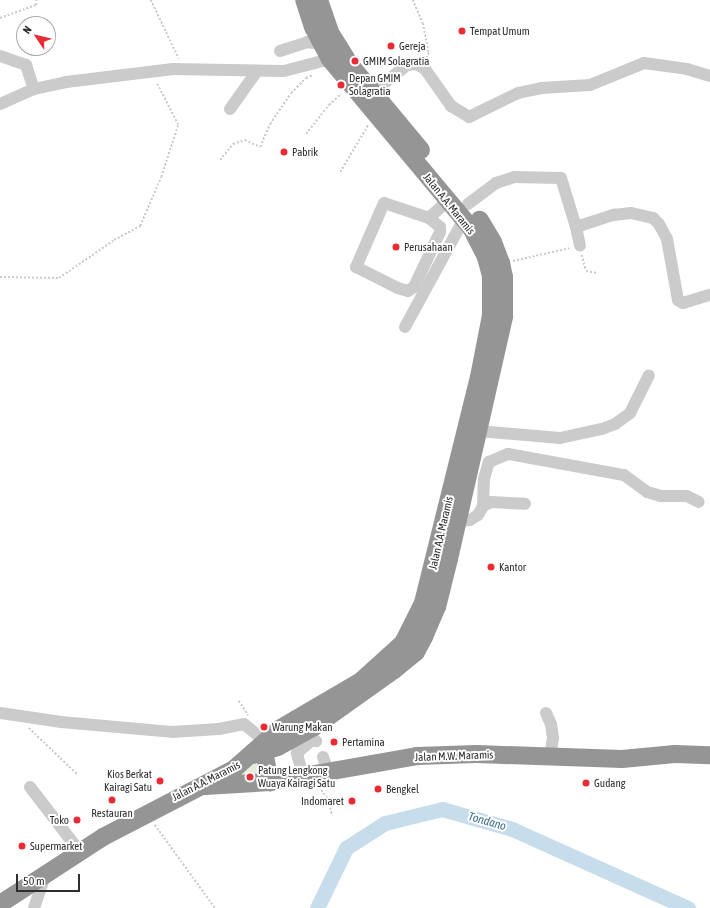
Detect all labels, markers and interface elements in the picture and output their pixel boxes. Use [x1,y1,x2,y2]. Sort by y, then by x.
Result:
north arrow [16,16,56,56]
text: N [20,24,34,36]
place label: Tempat Umum [470,24,530,38]
marker: Tempat Umum [457,26,467,36]
place label: Gereja [399,39,426,53]
marker: Gereja [386,41,396,51]
place label: GMIM Solagratia [363,54,429,68]
marker: GMIM Solagratia [350,56,360,66]
place label: Depan GMIM Solagratia [349,72,401,98]
marker: Depan GMIM Solagratia [336,80,346,90]
place label: Pabrik [292,145,318,159]
marker: Pabrik [279,147,289,157]
street label: Jalan A.A. Maramis [420,171,478,237]
place label: Perusahaan [404,240,453,254]
marker: Perusahaan [391,242,401,252]
street label: Jalan A.A. Maramis [426,495,456,571]
place label: Kantor [499,560,526,574]
marker: Kantor [486,562,496,572]
place label: Warung Makan [272,720,333,734]
marker: Warung Makan [259,722,269,732]
place label: Pertamina [342,735,385,749]
marker: Pertamina [329,737,339,747]
street label: Jalan M.W. Maramis [414,748,494,764]
street label: Jalan A.A. Maramis [170,758,242,804]
place label: Patung Lengkong Wuaya Kairagi Satu [258,764,335,790]
place label: Kios Berkat Kairagi Satu [104,768,152,794]
marker: Patung Lengkong Wuaya Kairagi Satu [245,772,255,782]
marker: Kios Berkat Kairagi Satu [155,776,165,786]
place label: Gudang [594,776,626,790]
marker: Gudang [581,778,591,788]
place label: Bengkel [386,782,419,796]
marker: Bengkel [373,784,383,794]
place label: Indomaret [301,794,344,808]
marker: Restauran [107,795,117,805]
marker: Indomaret [347,796,357,806]
place label: Restauran [91,806,133,820]
water label: Tondano [466,810,508,834]
place label: Toko [50,813,69,827]
marker: Toko [72,815,82,825]
place label: Supermarket [30,839,82,853]
marker: Supermarket [17,841,27,851]
scale bar [18,866,82,892]
text: 50 m [23,874,45,888]

